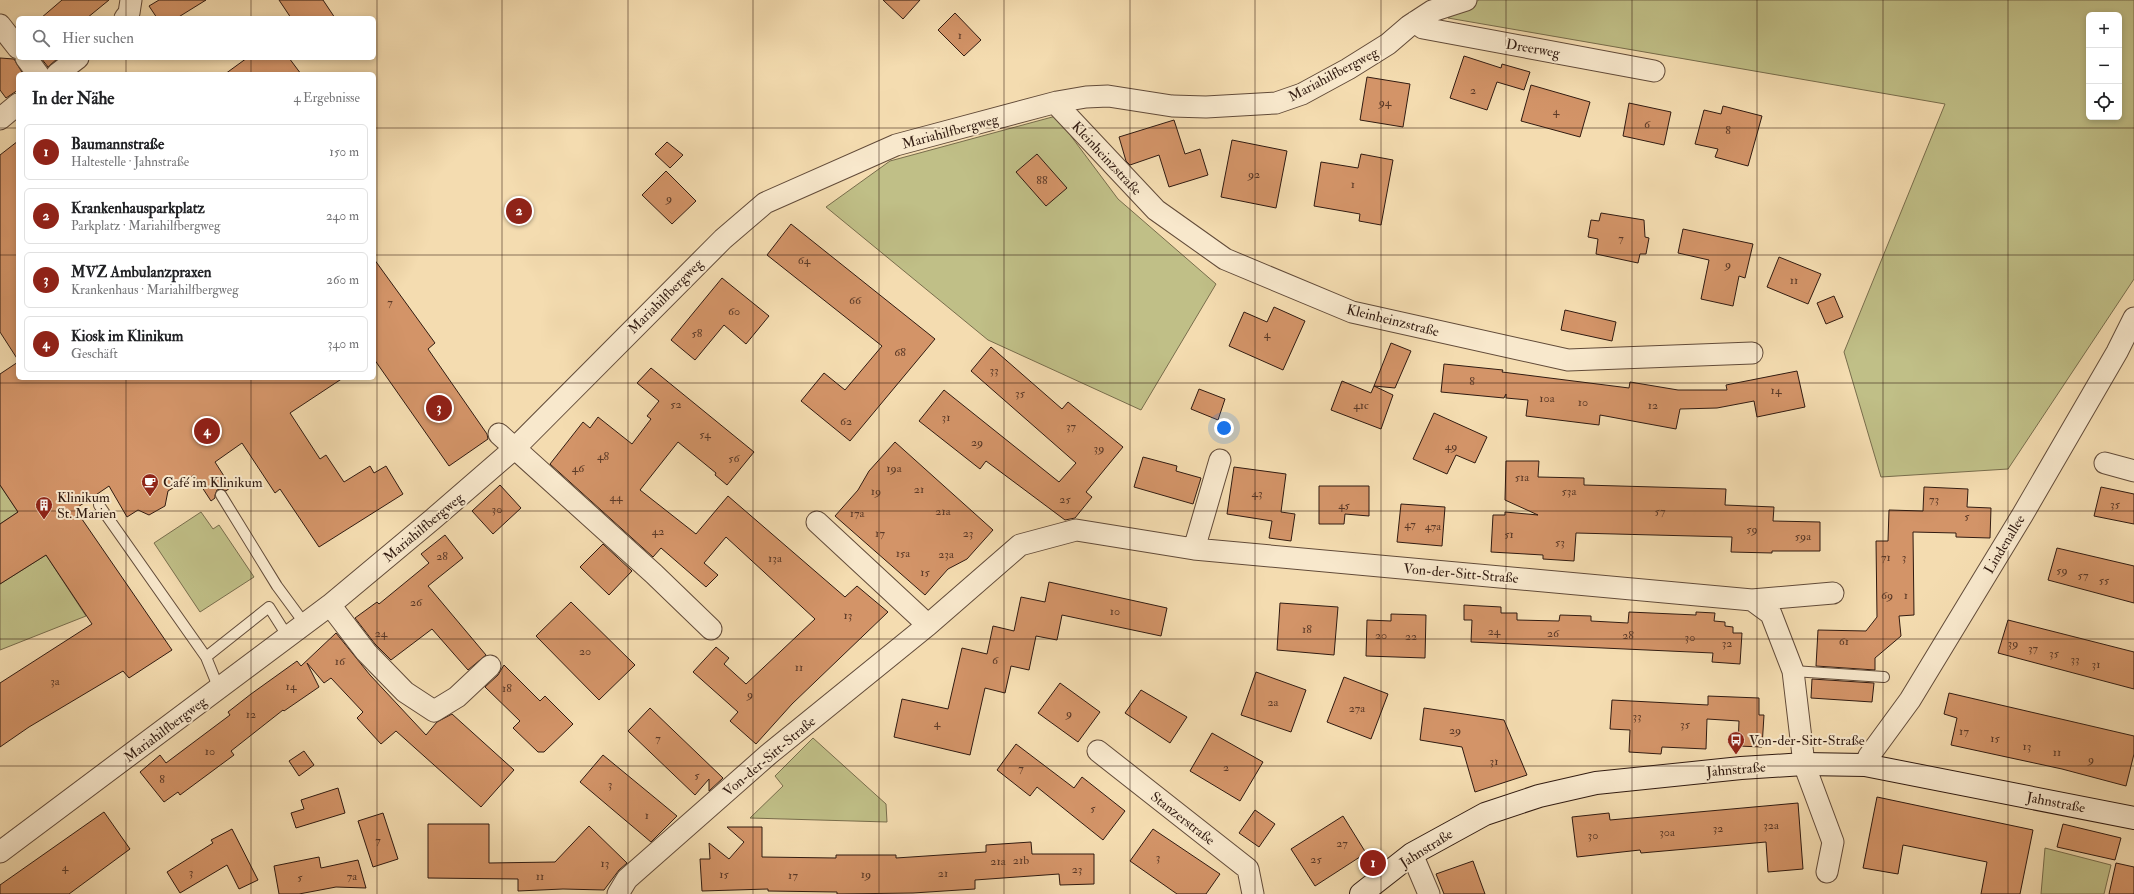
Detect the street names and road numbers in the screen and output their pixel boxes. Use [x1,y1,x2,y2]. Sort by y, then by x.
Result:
street label: Dreerweg [1504,35,1562,62]
street label: Mariahilfbergweg [1285,43,1382,105]
street label: Mariahilfbergweg [900,110,1001,153]
street label: Kleinheinzstraße [1068,118,1145,199]
street label: Mariahilfbergweg [624,255,707,337]
street label: Kleinheinzstraße [1345,301,1441,340]
street label: Mariahilfbergweg [380,488,468,566]
street label: Lindenallee [1980,512,2029,577]
street label: Von-der-Sitt-Straße [1403,560,1519,587]
street label: Mariahilfbergweg [121,692,211,766]
street label: Von-der-Sitt-Straße [720,713,819,800]
street label: Jahnstraße [1705,758,1767,781]
street label: Stanzerstraße [1147,788,1218,849]
street label: Jahnstraße [2024,788,2087,817]
street label: Jahnstraße [1396,825,1456,872]

